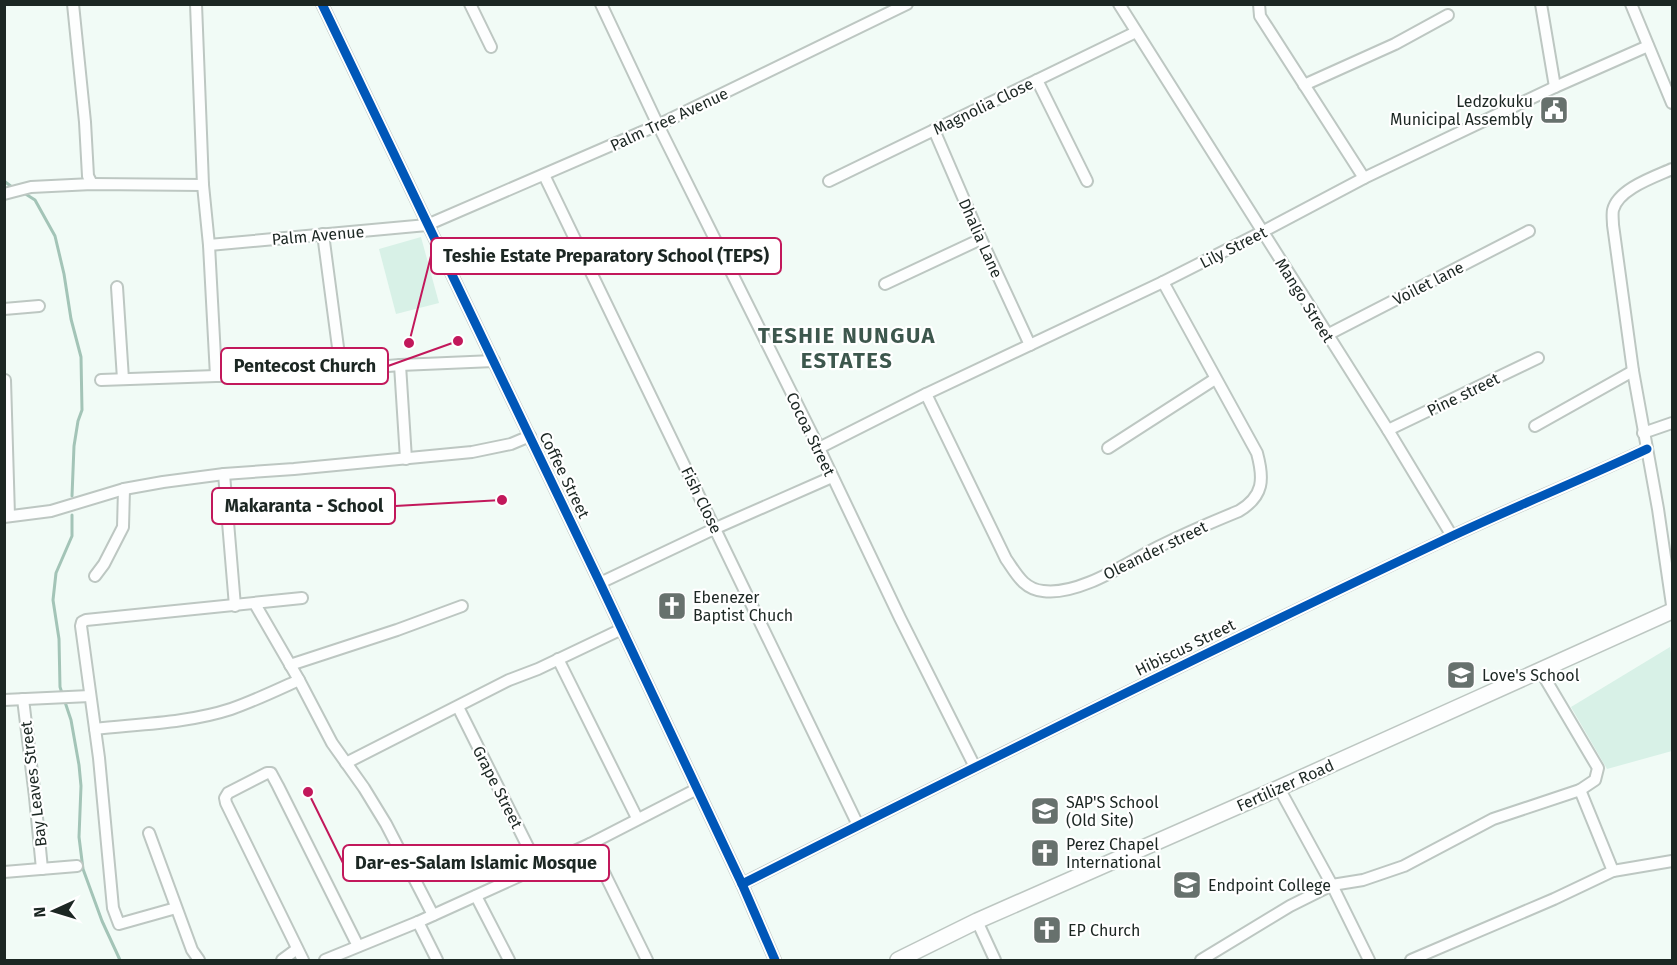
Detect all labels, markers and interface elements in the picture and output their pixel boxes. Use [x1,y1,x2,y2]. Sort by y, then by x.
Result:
street label: Magnolia Close [930,74,1036,139]
street label: Palm Tree Avenue [607,84,731,155]
place label: Ledzokuku Municipal Assembly [1390,92,1533,129]
public building icon: Ledzokuku Municipal Assembly [1538,94,1570,126]
street label: Dhalia Lane [955,196,1007,281]
street label: Palm Avenue [271,222,365,249]
street label: Lily Street [1197,222,1270,272]
callout: Teshie Estate Preparatory School (TEPS) [431,238,781,274]
text: Teshie Estate Preparatory School (TEPS) [443,245,769,267]
street label: Mango Street [1271,255,1338,346]
street label: Voilet lane [1390,257,1467,309]
district label: TESHIE NUNGUA ESTATES [758,322,936,374]
callout: Pentecost Church [221,348,388,384]
text: Pentecost Church [234,355,376,377]
street label: Pine street [1424,369,1503,420]
street label: Cocoa Street [782,389,839,479]
street label: Coffee Street [535,429,594,522]
street label: Fish Close [677,464,726,537]
callout: Makaranta - School [212,488,395,524]
text: Makaranta - School [225,495,384,517]
street label: Oleander street [1100,517,1210,584]
place label: Ebenezer Baptist Chuch [693,588,793,625]
church icon: Ebenezer Baptist Chuch [656,590,688,622]
street label: Hibiscus Street [1132,615,1238,680]
school or university icon: Love's School [1445,659,1477,691]
place label: Love's School [1482,666,1580,685]
street label: Bay Leaves Street [16,720,51,848]
street label: Grape Street [469,743,527,832]
street label: Fertilizer Road [1234,756,1337,815]
place label: SAP'S School (Old Site) [1066,793,1159,830]
school or university icon: SAP'S School (Old Site) [1029,795,1061,827]
place label: Perez Chapel International [1066,835,1161,872]
church icon: Perez Chapel International [1029,837,1061,869]
callout: Dar-es-Salam Islamic Mosque [343,845,609,881]
text: Dar-es-Salam Islamic Mosque [355,852,597,874]
school or university icon: Endpoint College [1171,869,1203,901]
place label: Endpoint College [1208,876,1331,895]
north arrow [24,881,84,941]
text: N [30,906,49,918]
church icon: EP Church [1031,914,1063,946]
place label: EP Church [1068,921,1140,940]

